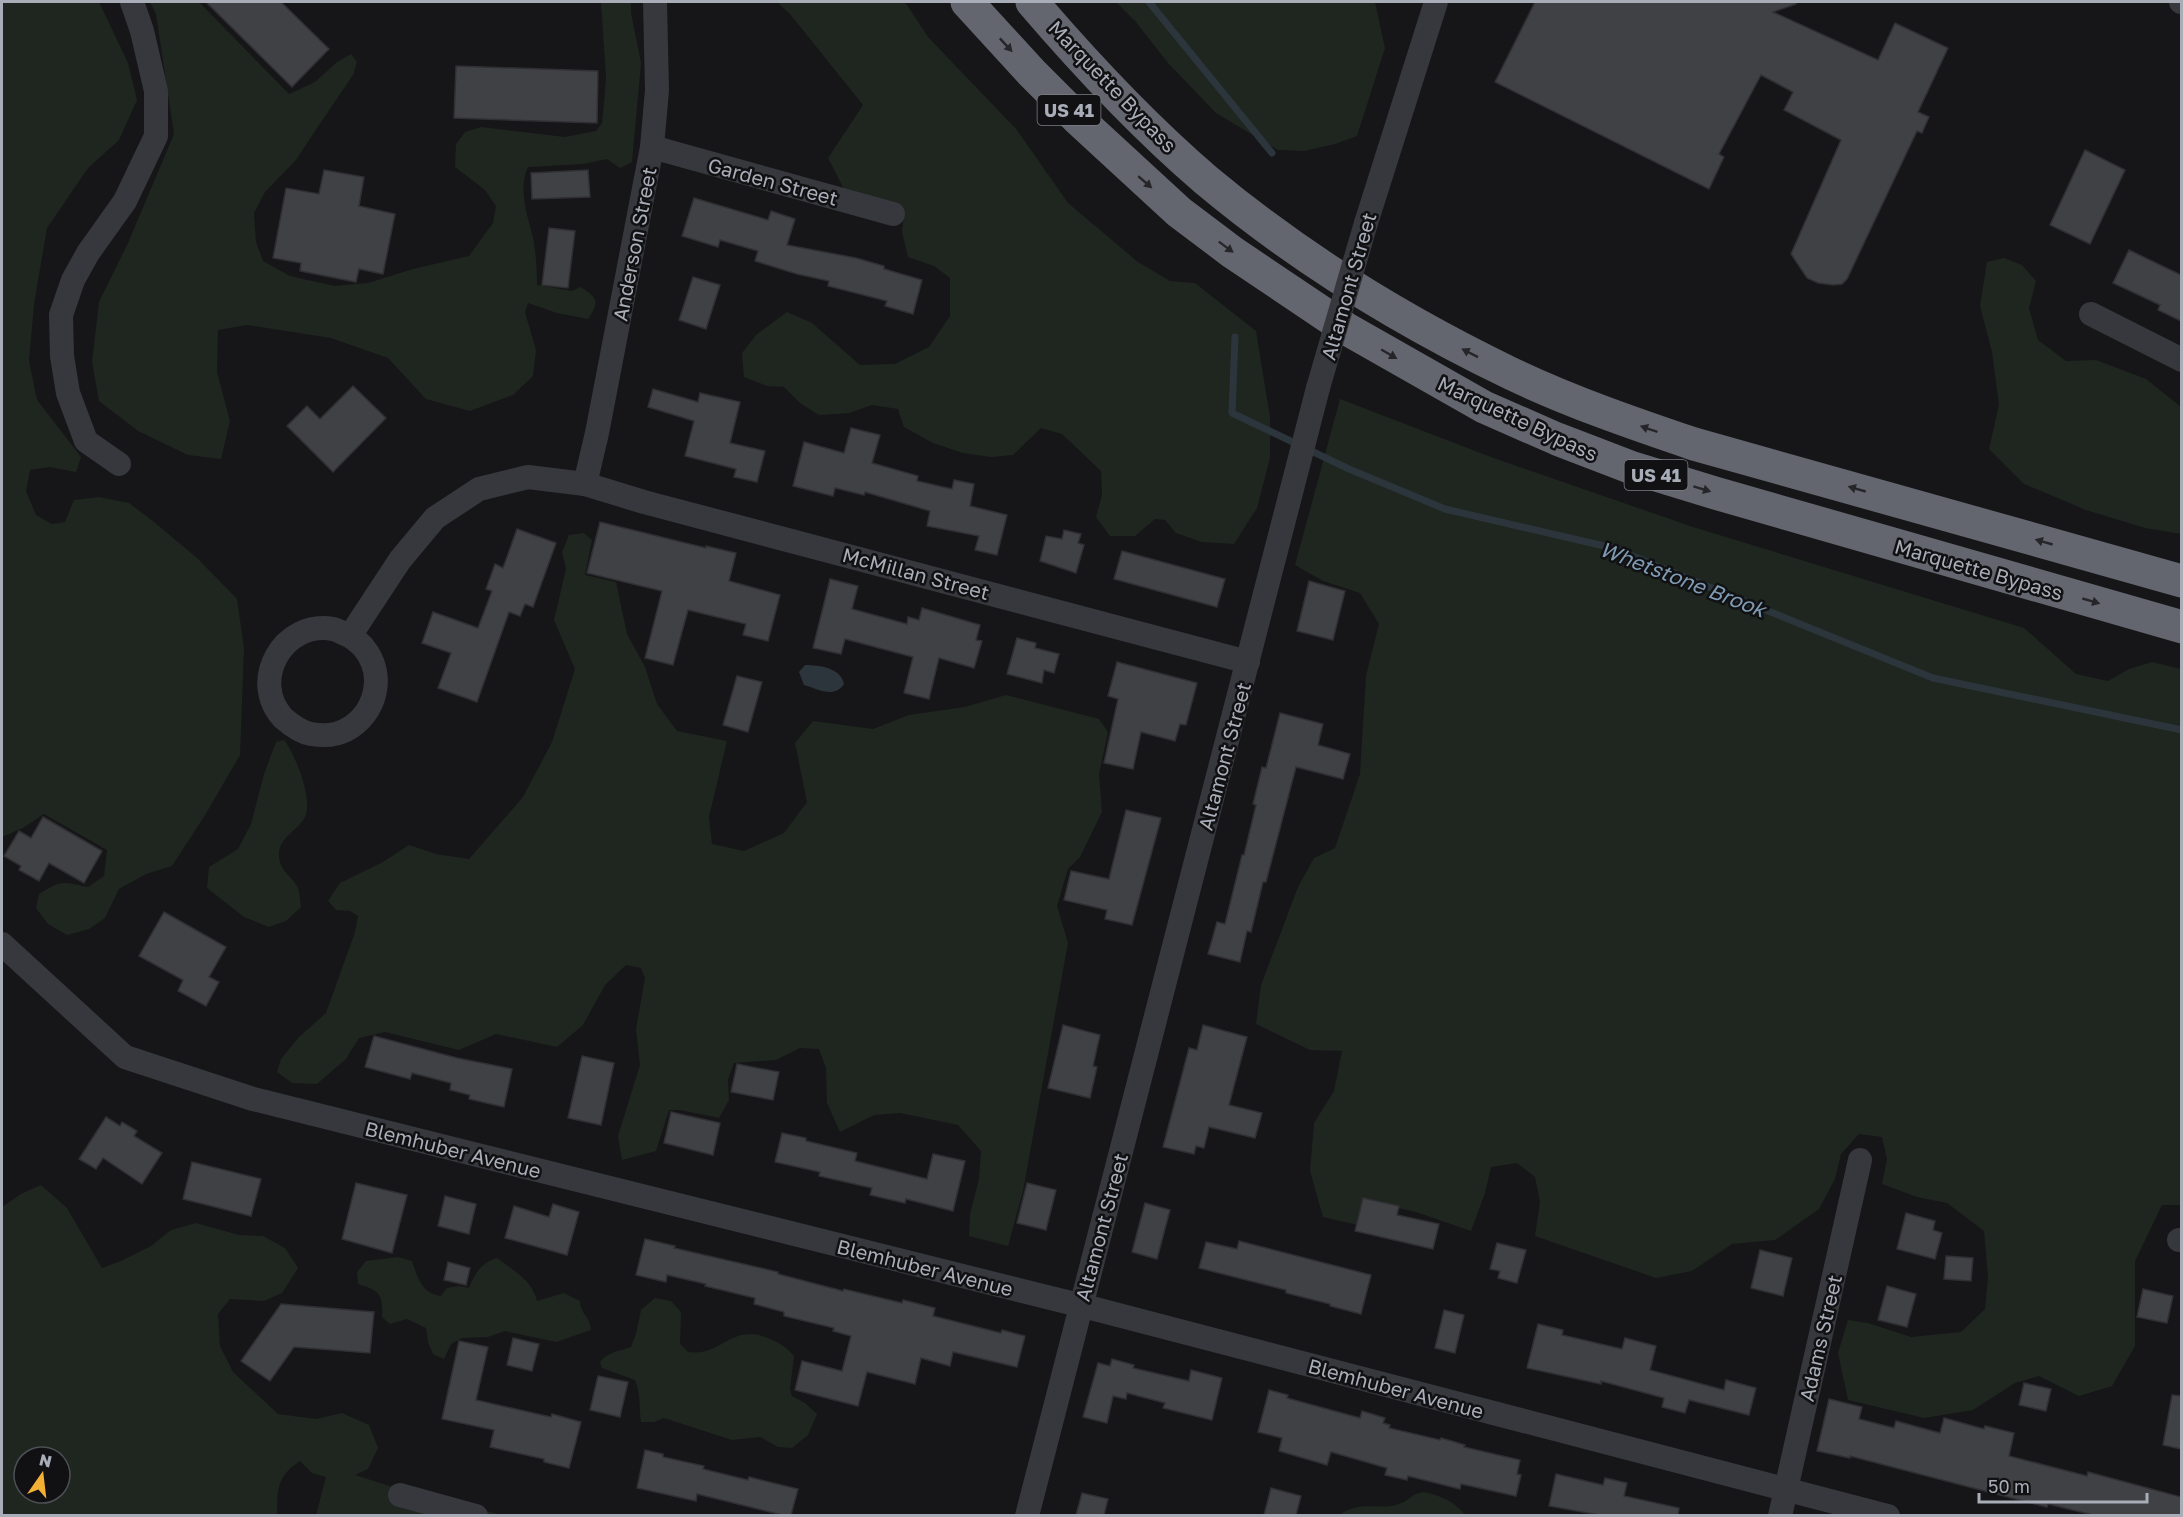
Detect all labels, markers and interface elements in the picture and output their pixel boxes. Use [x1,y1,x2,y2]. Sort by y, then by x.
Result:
street label: Marquette Bypass [1044,15,1182,157]
one-way arrow [999,38,1013,53]
road number: US 41 [1038,95,1100,125]
street label: Garden Street [705,152,841,210]
street label: Anderson Street [607,165,661,323]
one-way arrow [1137,175,1152,188]
street label: Altamont Street [1315,209,1381,363]
one-way arrow [1217,241,1233,253]
one-way arrow [1381,348,1397,359]
one-way arrow [1461,348,1479,358]
street label: Marquette Bypass [1434,370,1602,466]
one-way arrow [1640,423,1658,433]
road number: US 41 [1624,460,1688,490]
one-way arrow [1847,484,1866,494]
one-way arrow [1693,485,1711,495]
street label: Marquette Bypass [1892,534,2066,604]
water label: Whetstone Brook [1597,535,1771,623]
one-way arrow [2035,537,2053,546]
street label: McMillan Street [840,542,992,604]
one-way arrow [2082,597,2100,606]
street label: Altamont Street [1193,679,1255,833]
street label: Blemhuber Avenue [362,1116,544,1182]
street label: Altamont Street [1070,1150,1132,1304]
street label: Blemhuber Avenue [834,1234,1016,1300]
street label: Adams Street [1794,1272,1846,1404]
street label: Blemhuber Avenue [1306,1353,1486,1423]
north arrow [12,1445,72,1505]
text: N [37,1449,54,1472]
scale bar [1979,1466,2147,1504]
text: 50 m [1988,1475,2030,1497]

